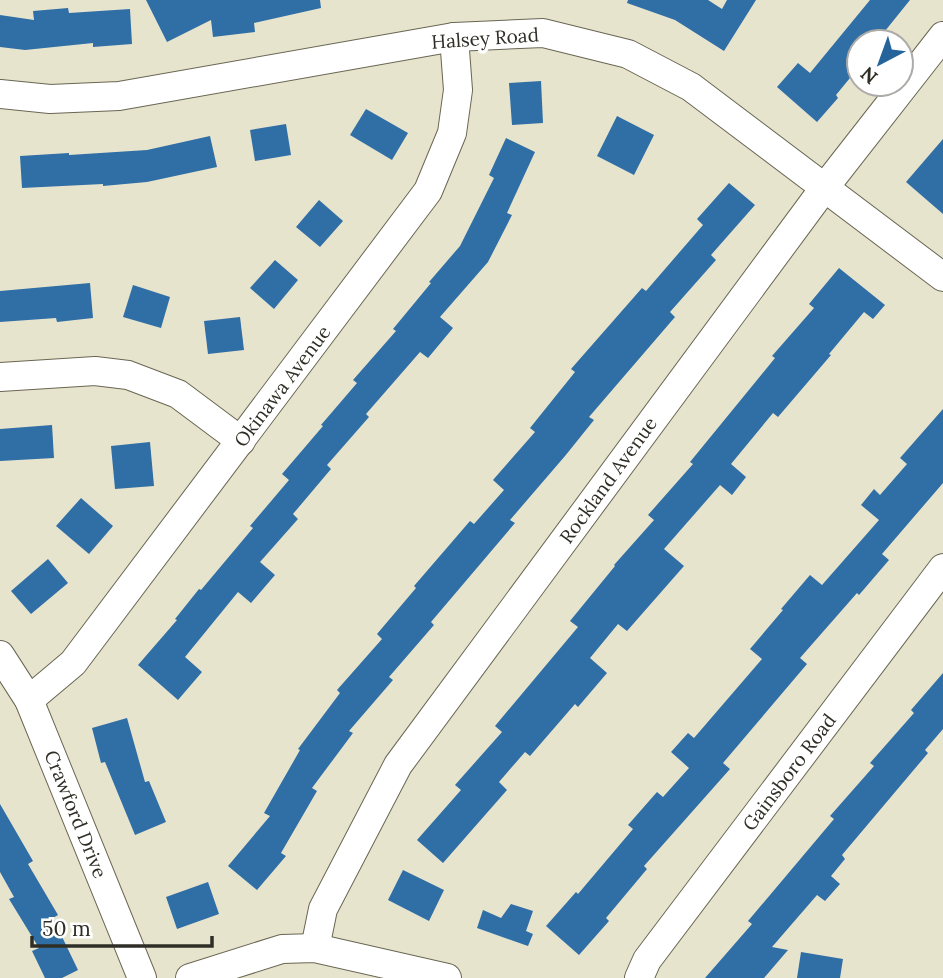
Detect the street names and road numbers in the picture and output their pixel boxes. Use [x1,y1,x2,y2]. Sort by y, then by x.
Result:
street label: Halsey Road [430,22,540,54]
street label: Okinawa Avenue [228,320,336,452]
street label: Rockland Avenue [554,412,662,548]
street label: Gainsboro Road [737,709,841,835]
street label: Crawford Drive [39,747,113,881]

